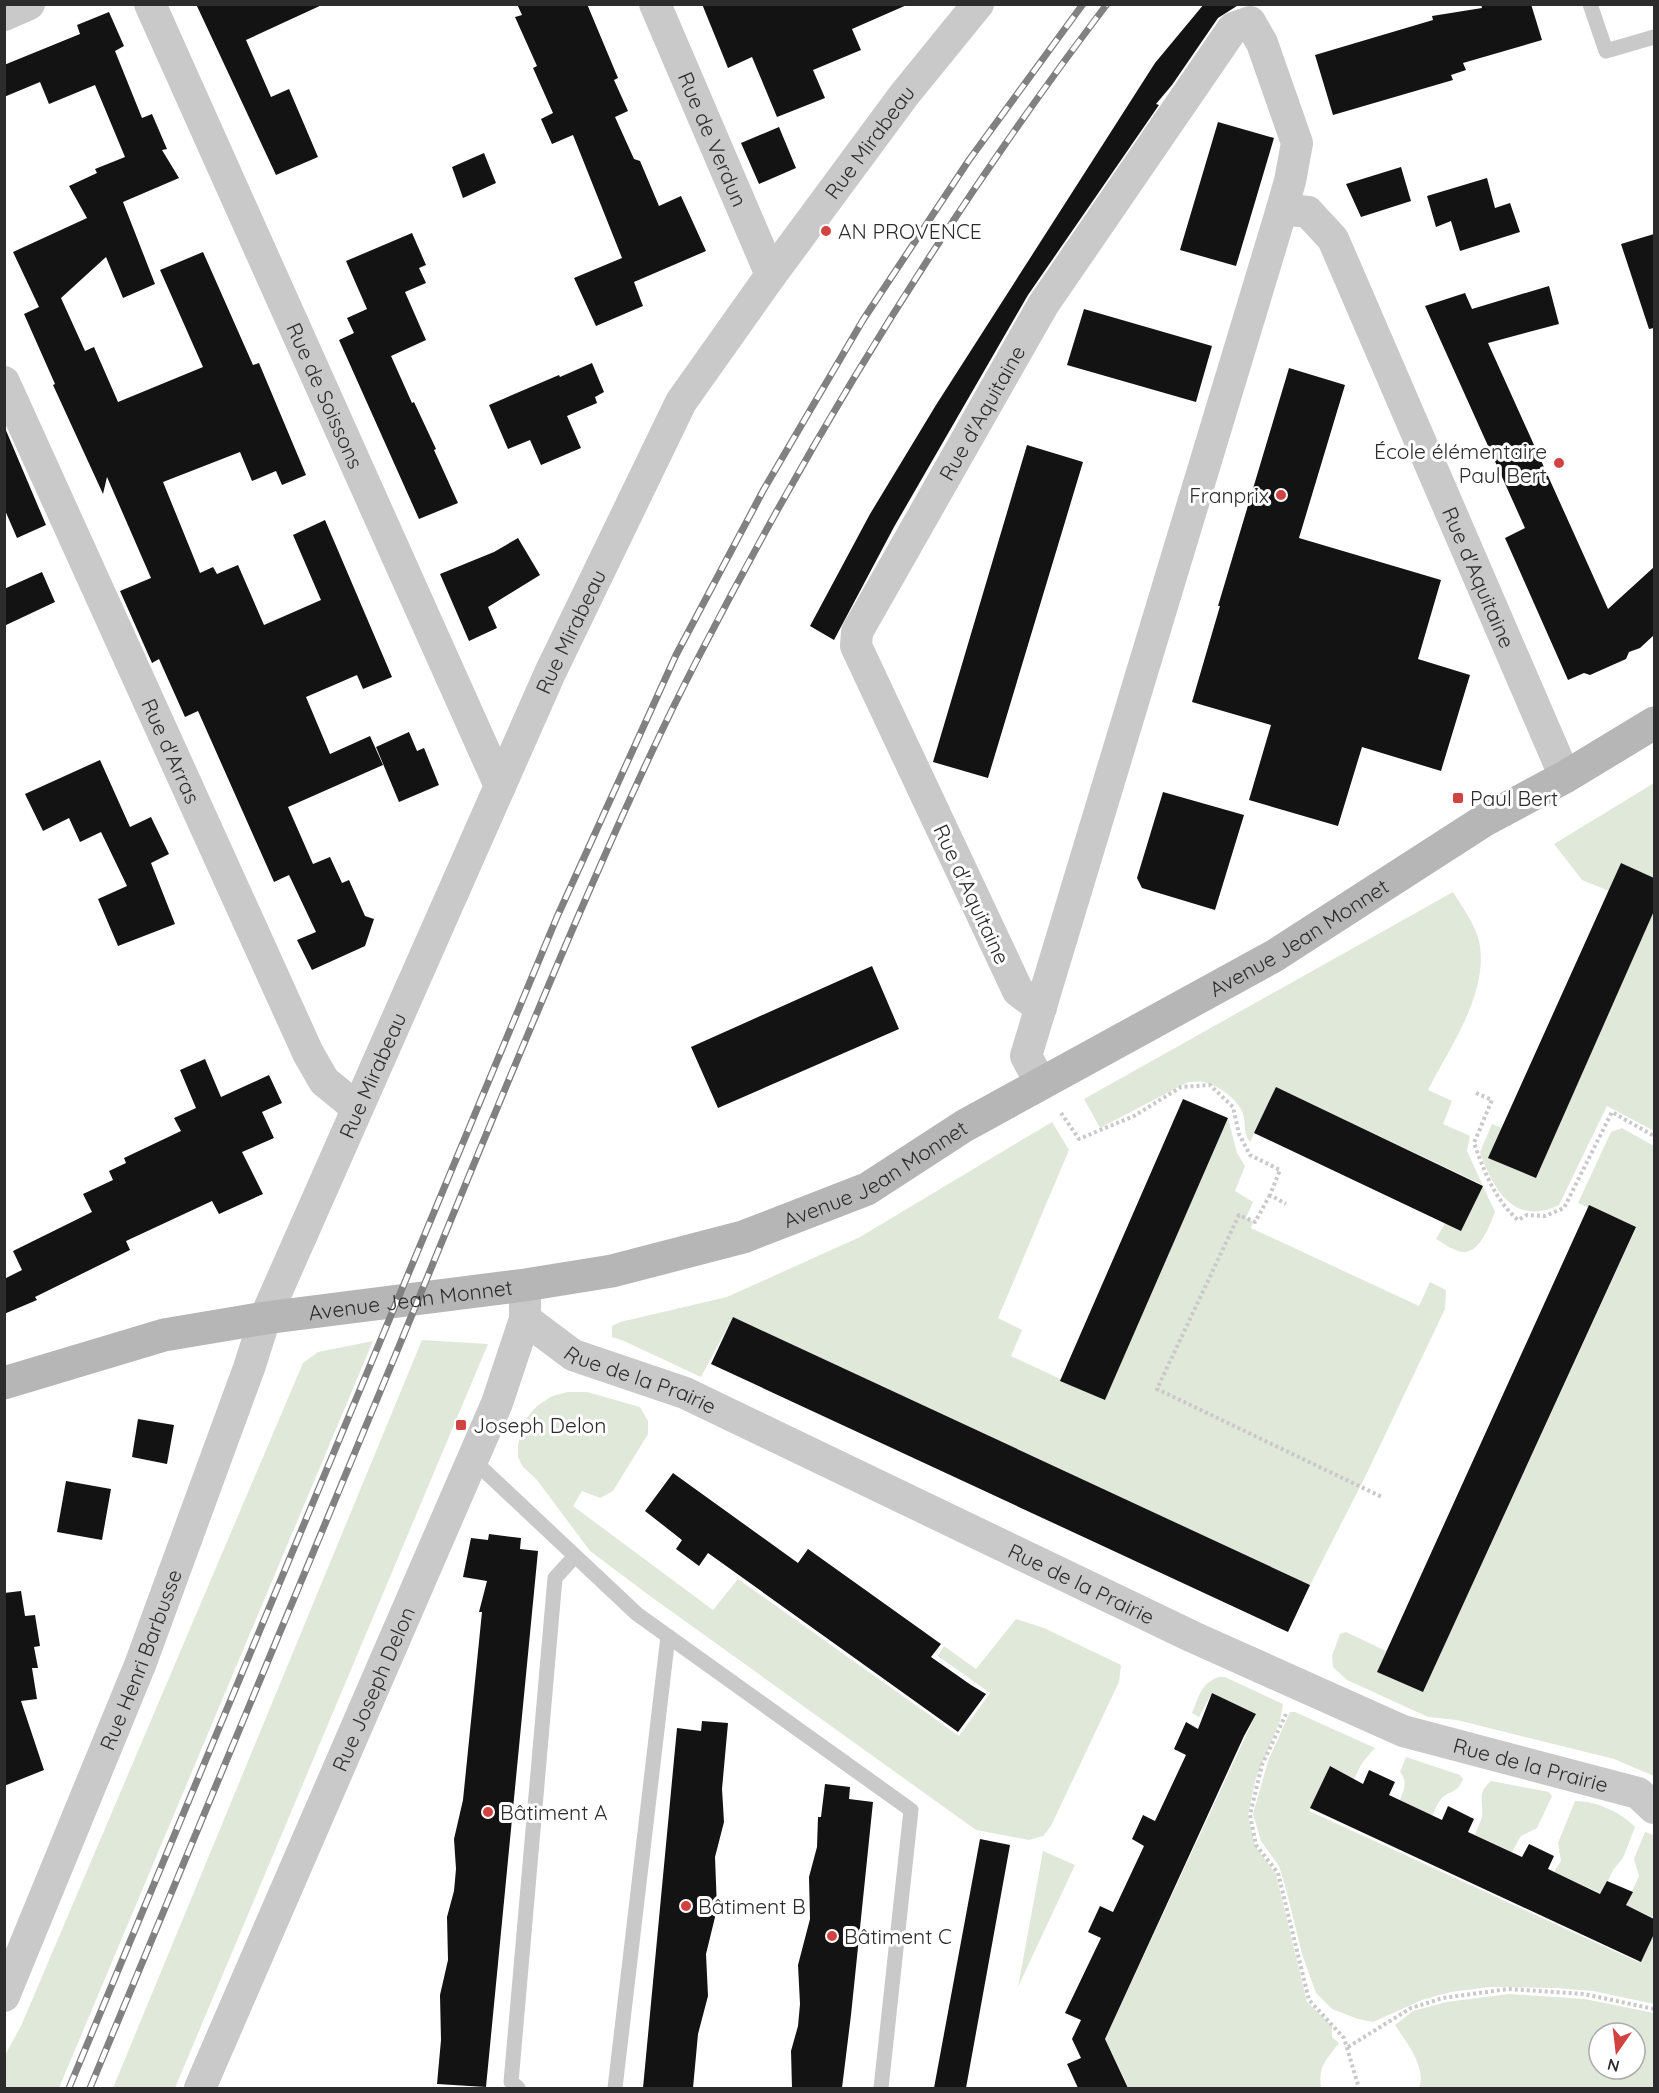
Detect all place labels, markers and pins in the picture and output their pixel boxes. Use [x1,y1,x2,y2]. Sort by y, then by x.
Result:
place label: AN PROVENCE [838,218,982,244]
marker: AN PROVENCE [819,224,833,238]
place label: École élémentaire Paul Bert [1374,438,1547,488]
marker: École élémentaire Paul Bert [1552,456,1566,470]
place label: Franprix [1189,482,1269,508]
marker: Franprix [1274,488,1288,502]
place label: Paul Bert [1470,785,1558,811]
marker: Paul Bert [1451,791,1465,805]
place label: Joseph Delon [473,1412,606,1438]
marker: Joseph Delon [454,1418,468,1432]
place label: Bâtiment A [500,1799,608,1825]
marker: Bâtiment A [481,1805,495,1819]
place label: Bâtiment B [698,1893,806,1919]
marker: Bâtiment B [679,1899,693,1913]
place label: Bâtiment C [844,1923,952,1949]
marker: Bâtiment C [825,1929,839,1943]

